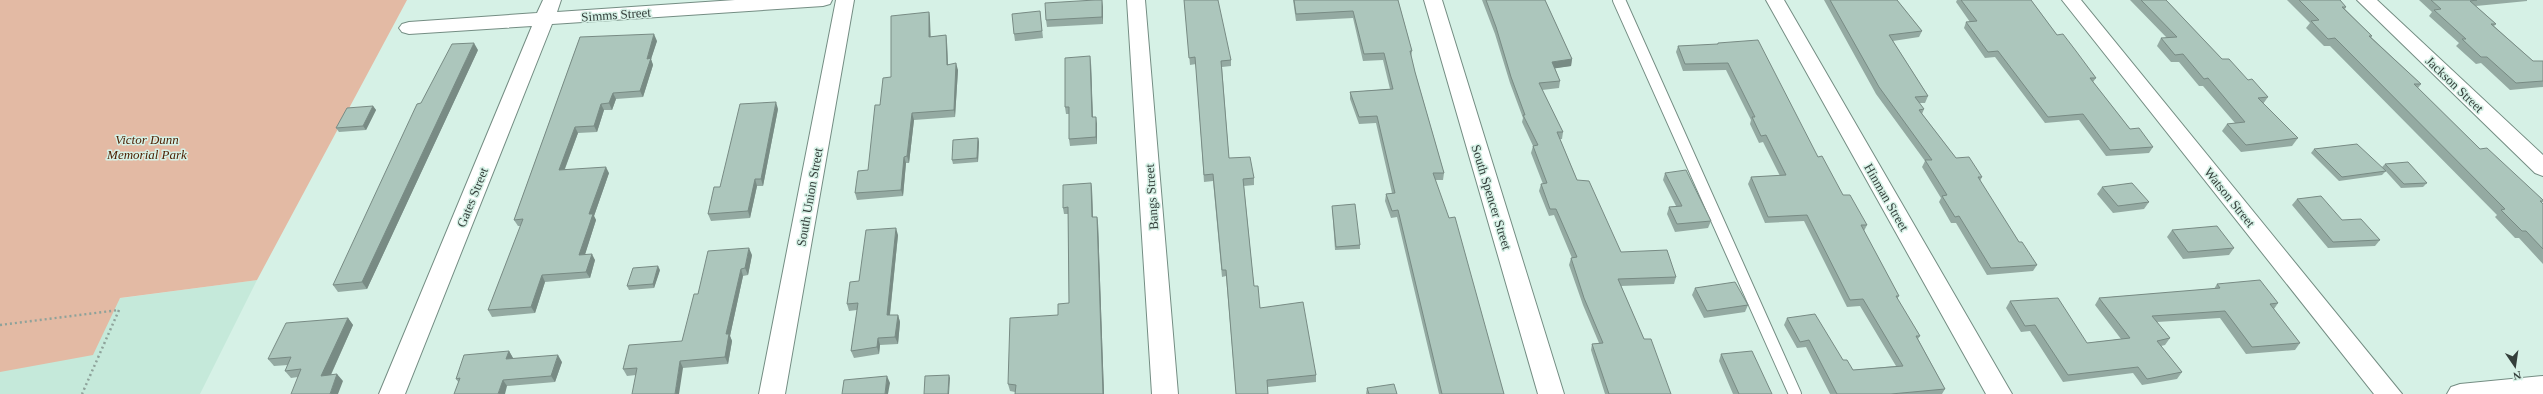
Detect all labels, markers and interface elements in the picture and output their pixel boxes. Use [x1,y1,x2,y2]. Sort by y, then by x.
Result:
street label: Simms Street [581,5,652,24]
street label: Jackson Street [2423,53,2487,116]
park label: Victor Dunn Memorial Park [106,132,187,162]
street label: South Spencer Street [1468,143,1515,252]
street label: South Union Street [793,146,826,247]
street label: Hinman Street [1861,161,1912,234]
street label: Bangs Street [1142,163,1161,230]
street label: Gates Street [454,165,491,229]
street label: Watson Street [2201,165,2258,230]
north arrow [2495,346,2535,386]
text: N [2512,369,2522,382]

